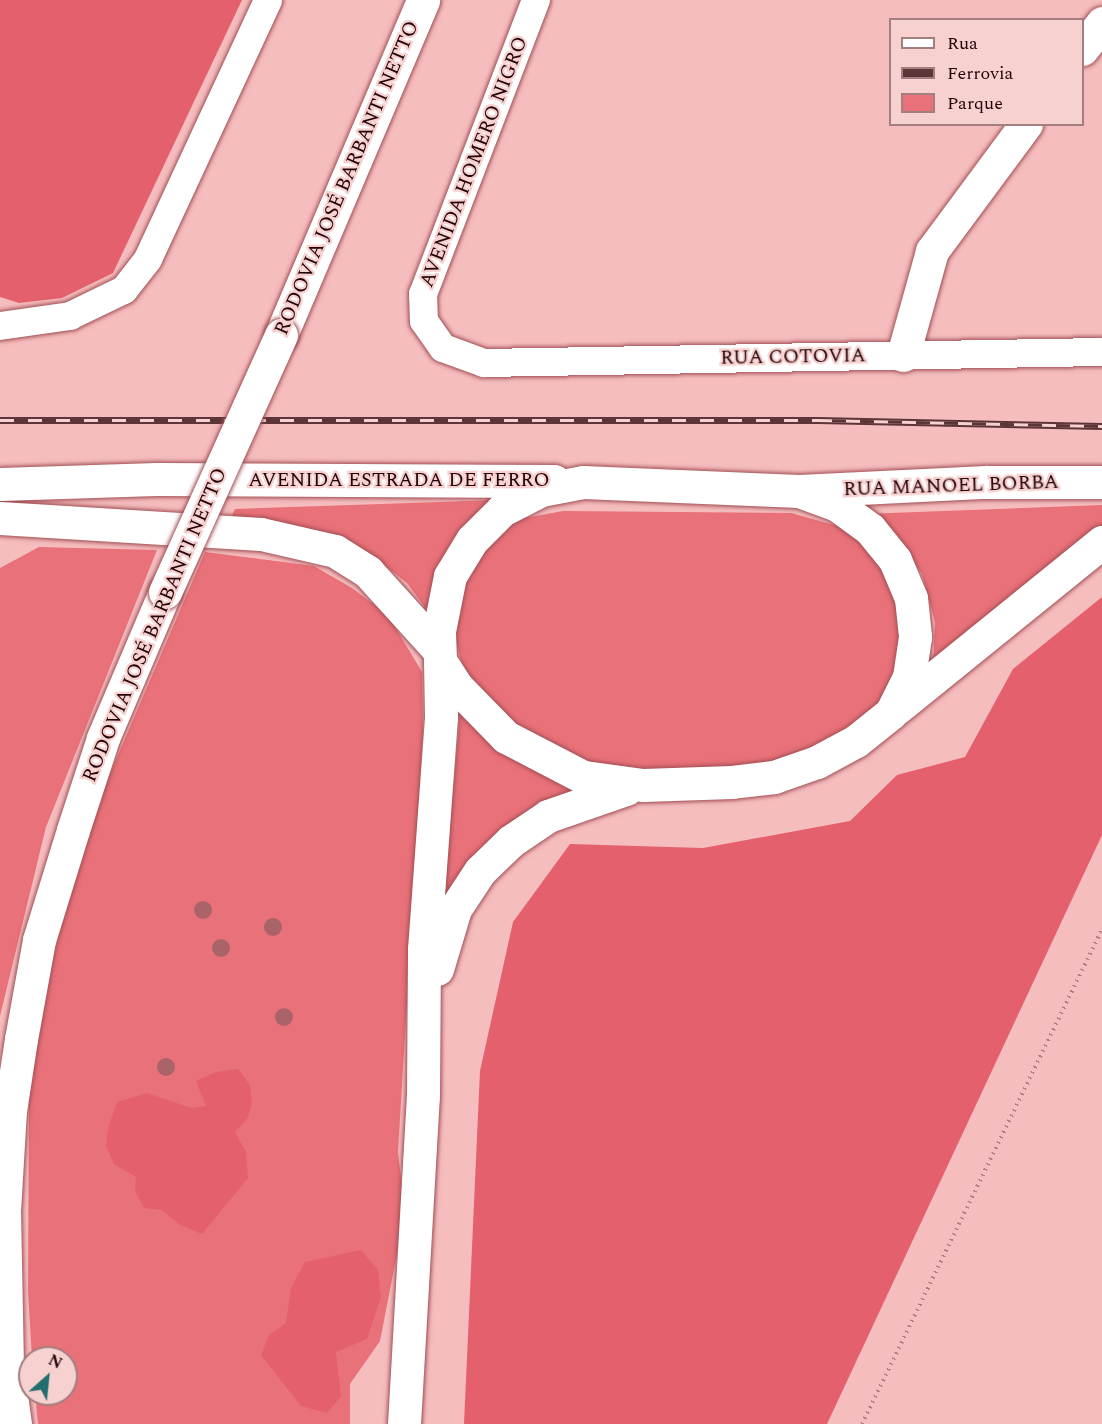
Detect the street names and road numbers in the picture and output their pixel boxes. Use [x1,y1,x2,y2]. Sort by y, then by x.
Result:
street label: RODOVIA JOSÉ BARBANTI NETTO [270,17,424,339]
street label: AVENIDA HOMERO NIGRO [415,33,533,291]
street label: RUA COTOVIA [720,344,866,370]
street label: RODOVIA JOSÉ BARBANTI NETTO [78,464,232,786]
street label: AVENIDA ESTRADA DE FERRO [248,468,550,492]
street label: RUA MANOEL BORBA [843,470,1059,502]

